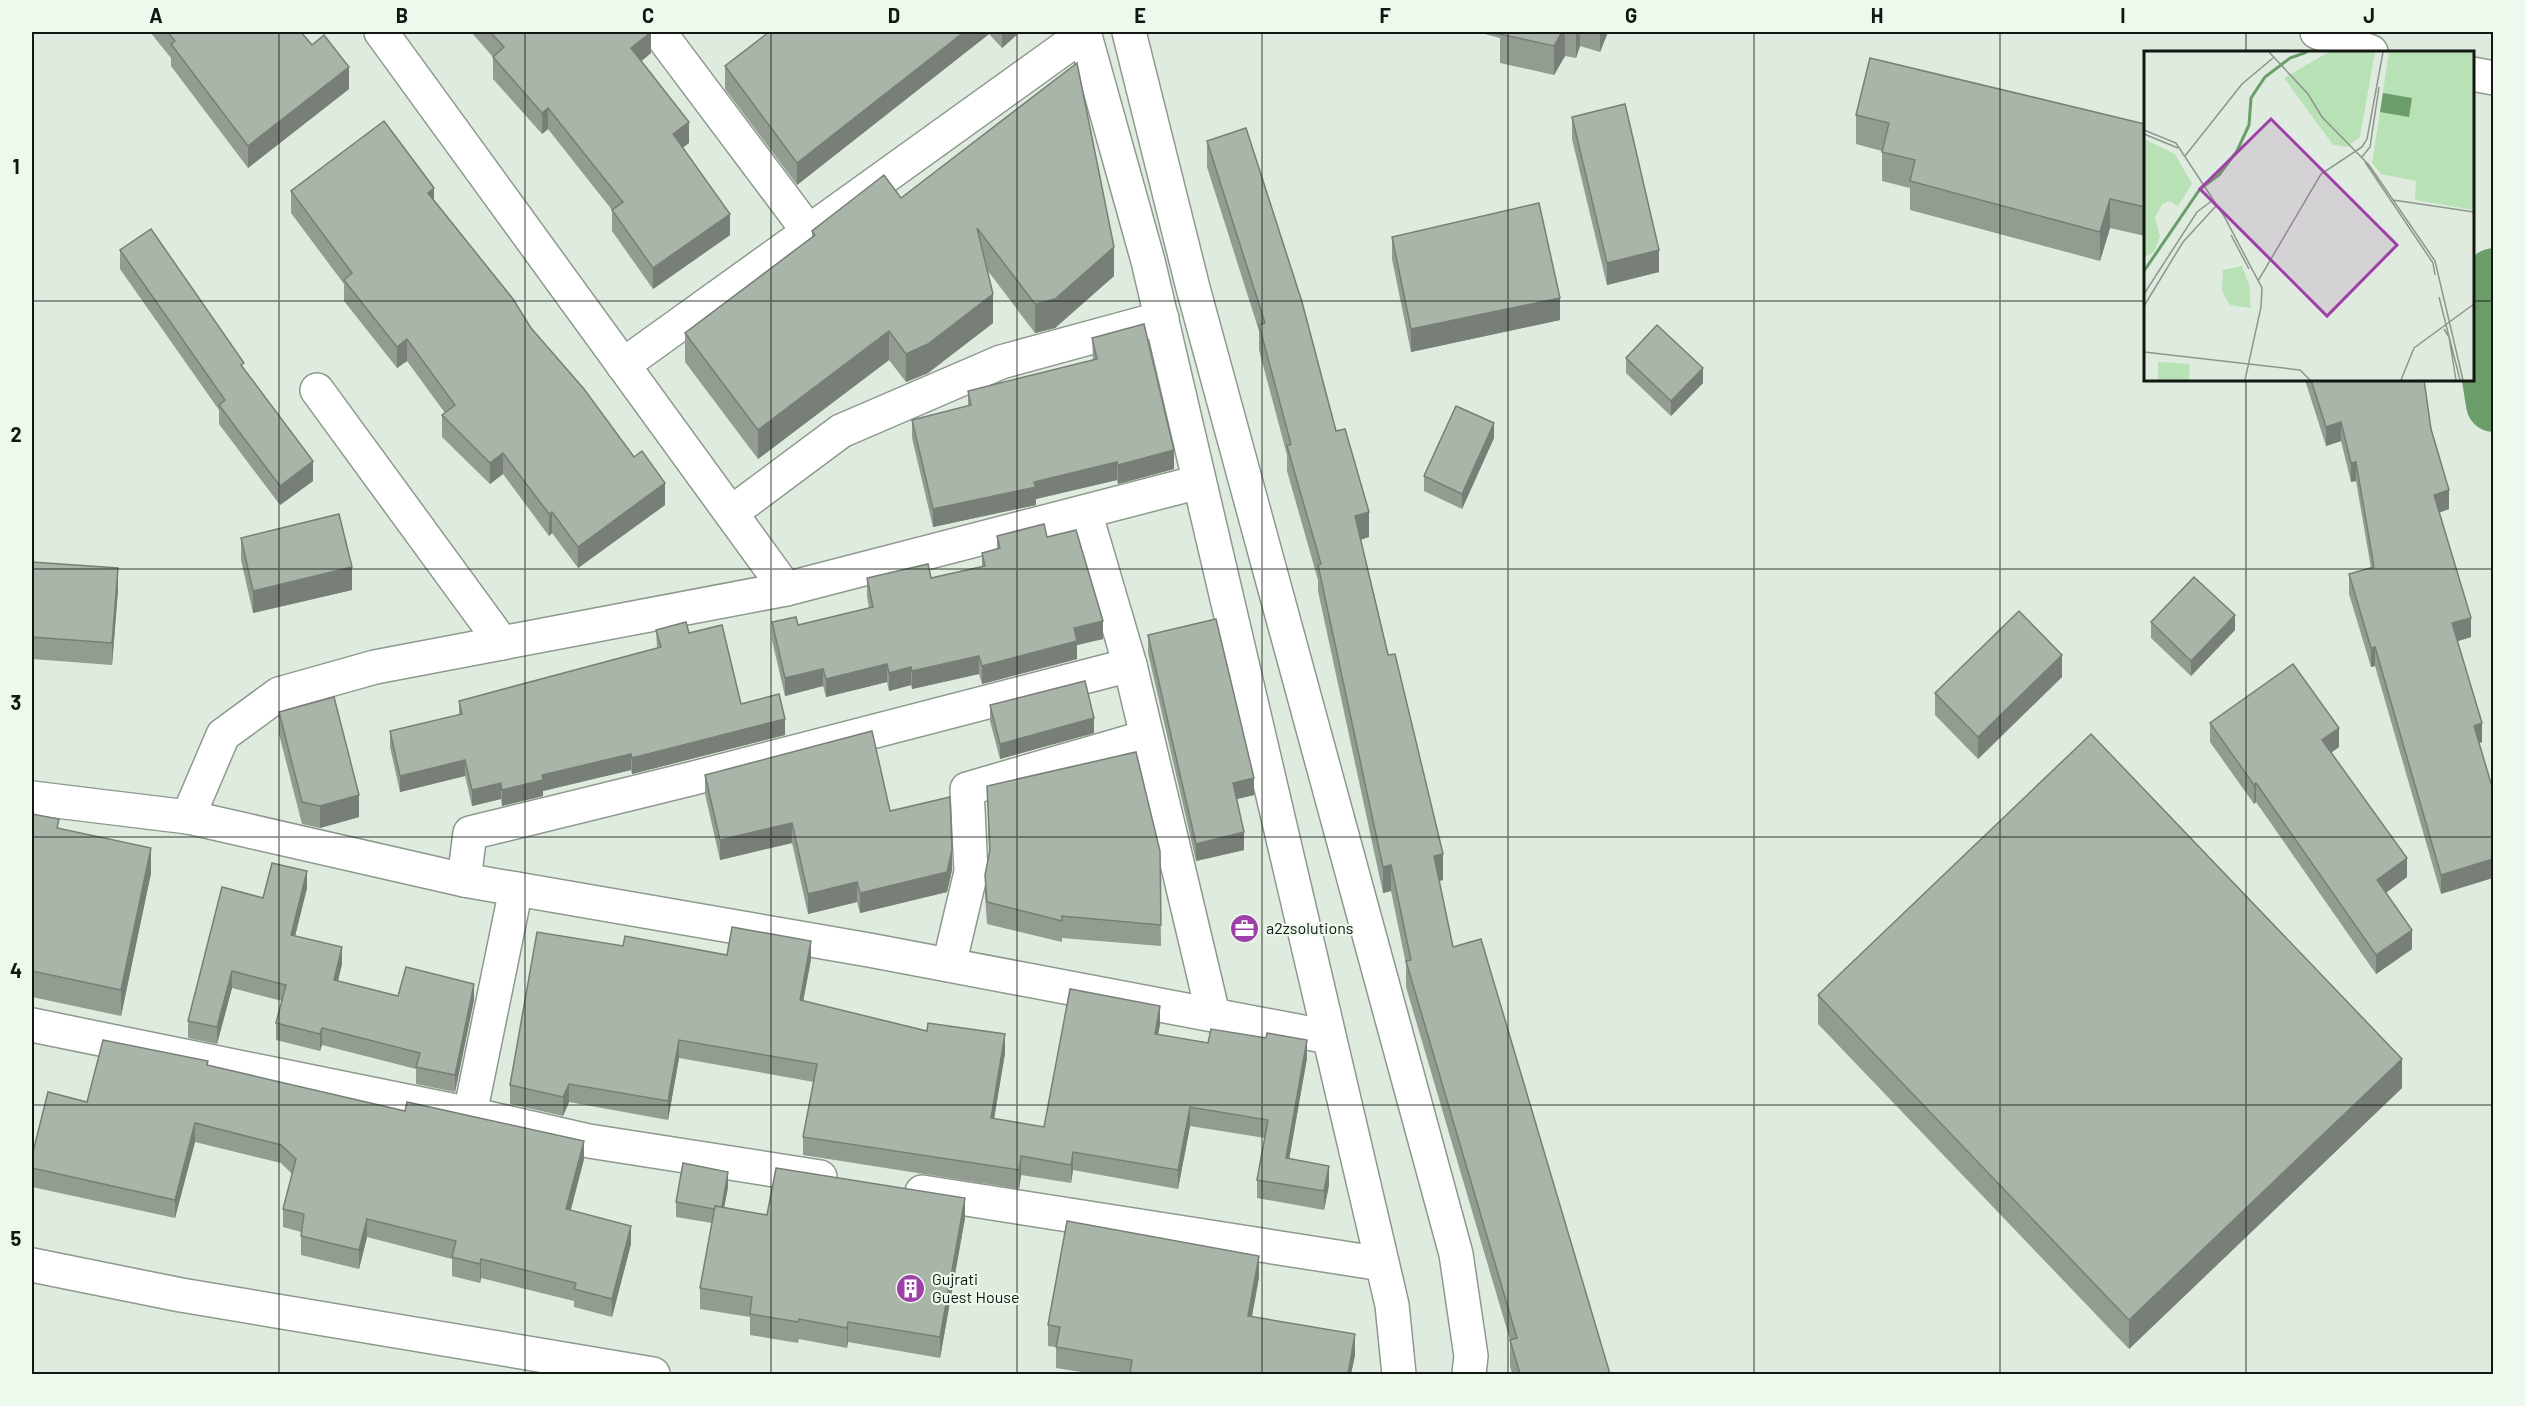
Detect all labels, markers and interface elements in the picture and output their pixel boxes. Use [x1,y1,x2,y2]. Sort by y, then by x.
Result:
text: A [149,3,163,27]
text: B [396,3,408,27]
text: C [642,3,654,27]
text: D [888,3,900,27]
text: E [1134,3,1146,27]
text: F [1379,3,1391,27]
text: G [1625,3,1637,27]
text: H [1871,3,1883,27]
text: I [2120,3,2126,27]
text: J [2363,3,2375,27]
inset map [2144,51,2474,381]
text: 1 [12,154,20,178]
text: 2 [10,422,22,446]
text: 3 [11,690,21,714]
office icon: a2zsolutions [1229,912,1261,944]
place label: a2zsolutions [1266,918,1354,937]
text: 4 [10,958,22,982]
text: 5 [11,1226,22,1250]
place label: Gujrati Guest House [932,1269,1019,1306]
building icon: Gujrati Guest House [895,1272,927,1304]

